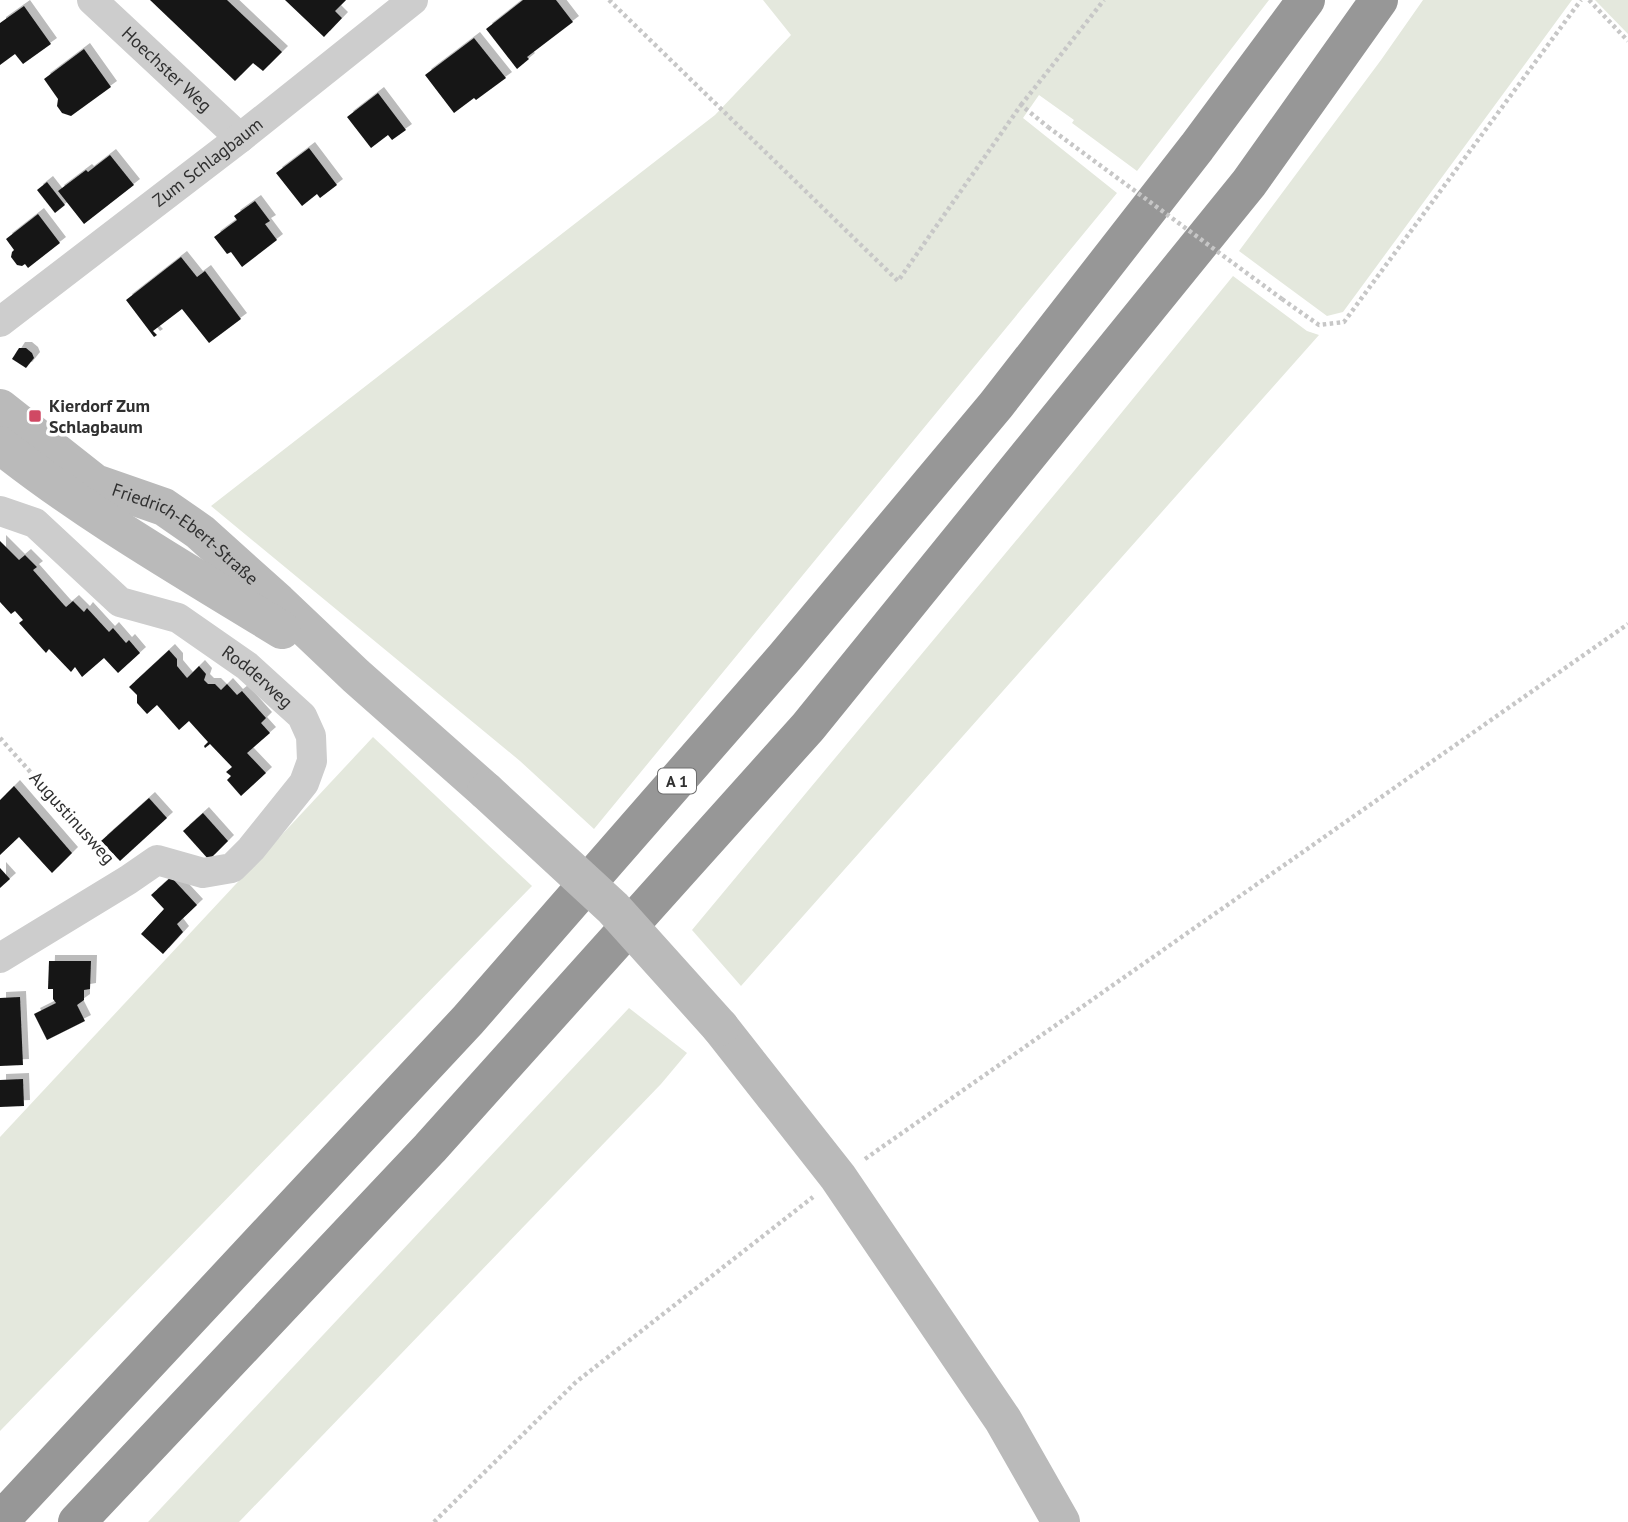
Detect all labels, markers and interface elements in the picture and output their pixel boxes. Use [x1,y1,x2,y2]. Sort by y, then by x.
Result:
street label: Hoechster Weg [117,22,217,117]
street label: Zum Schlagbaum [148,112,267,212]
place label: Kierdorf Zum Schlagbaum [49,394,150,438]
marker: Kierdorf Zum Schlagbaum [27,408,43,424]
street label: Friedrich-Ebert-Straße [109,478,263,590]
street label: Rodderweg [218,640,298,713]
street label: Augustinusweg [25,767,120,869]
road number: A 1 [658,768,696,794]

